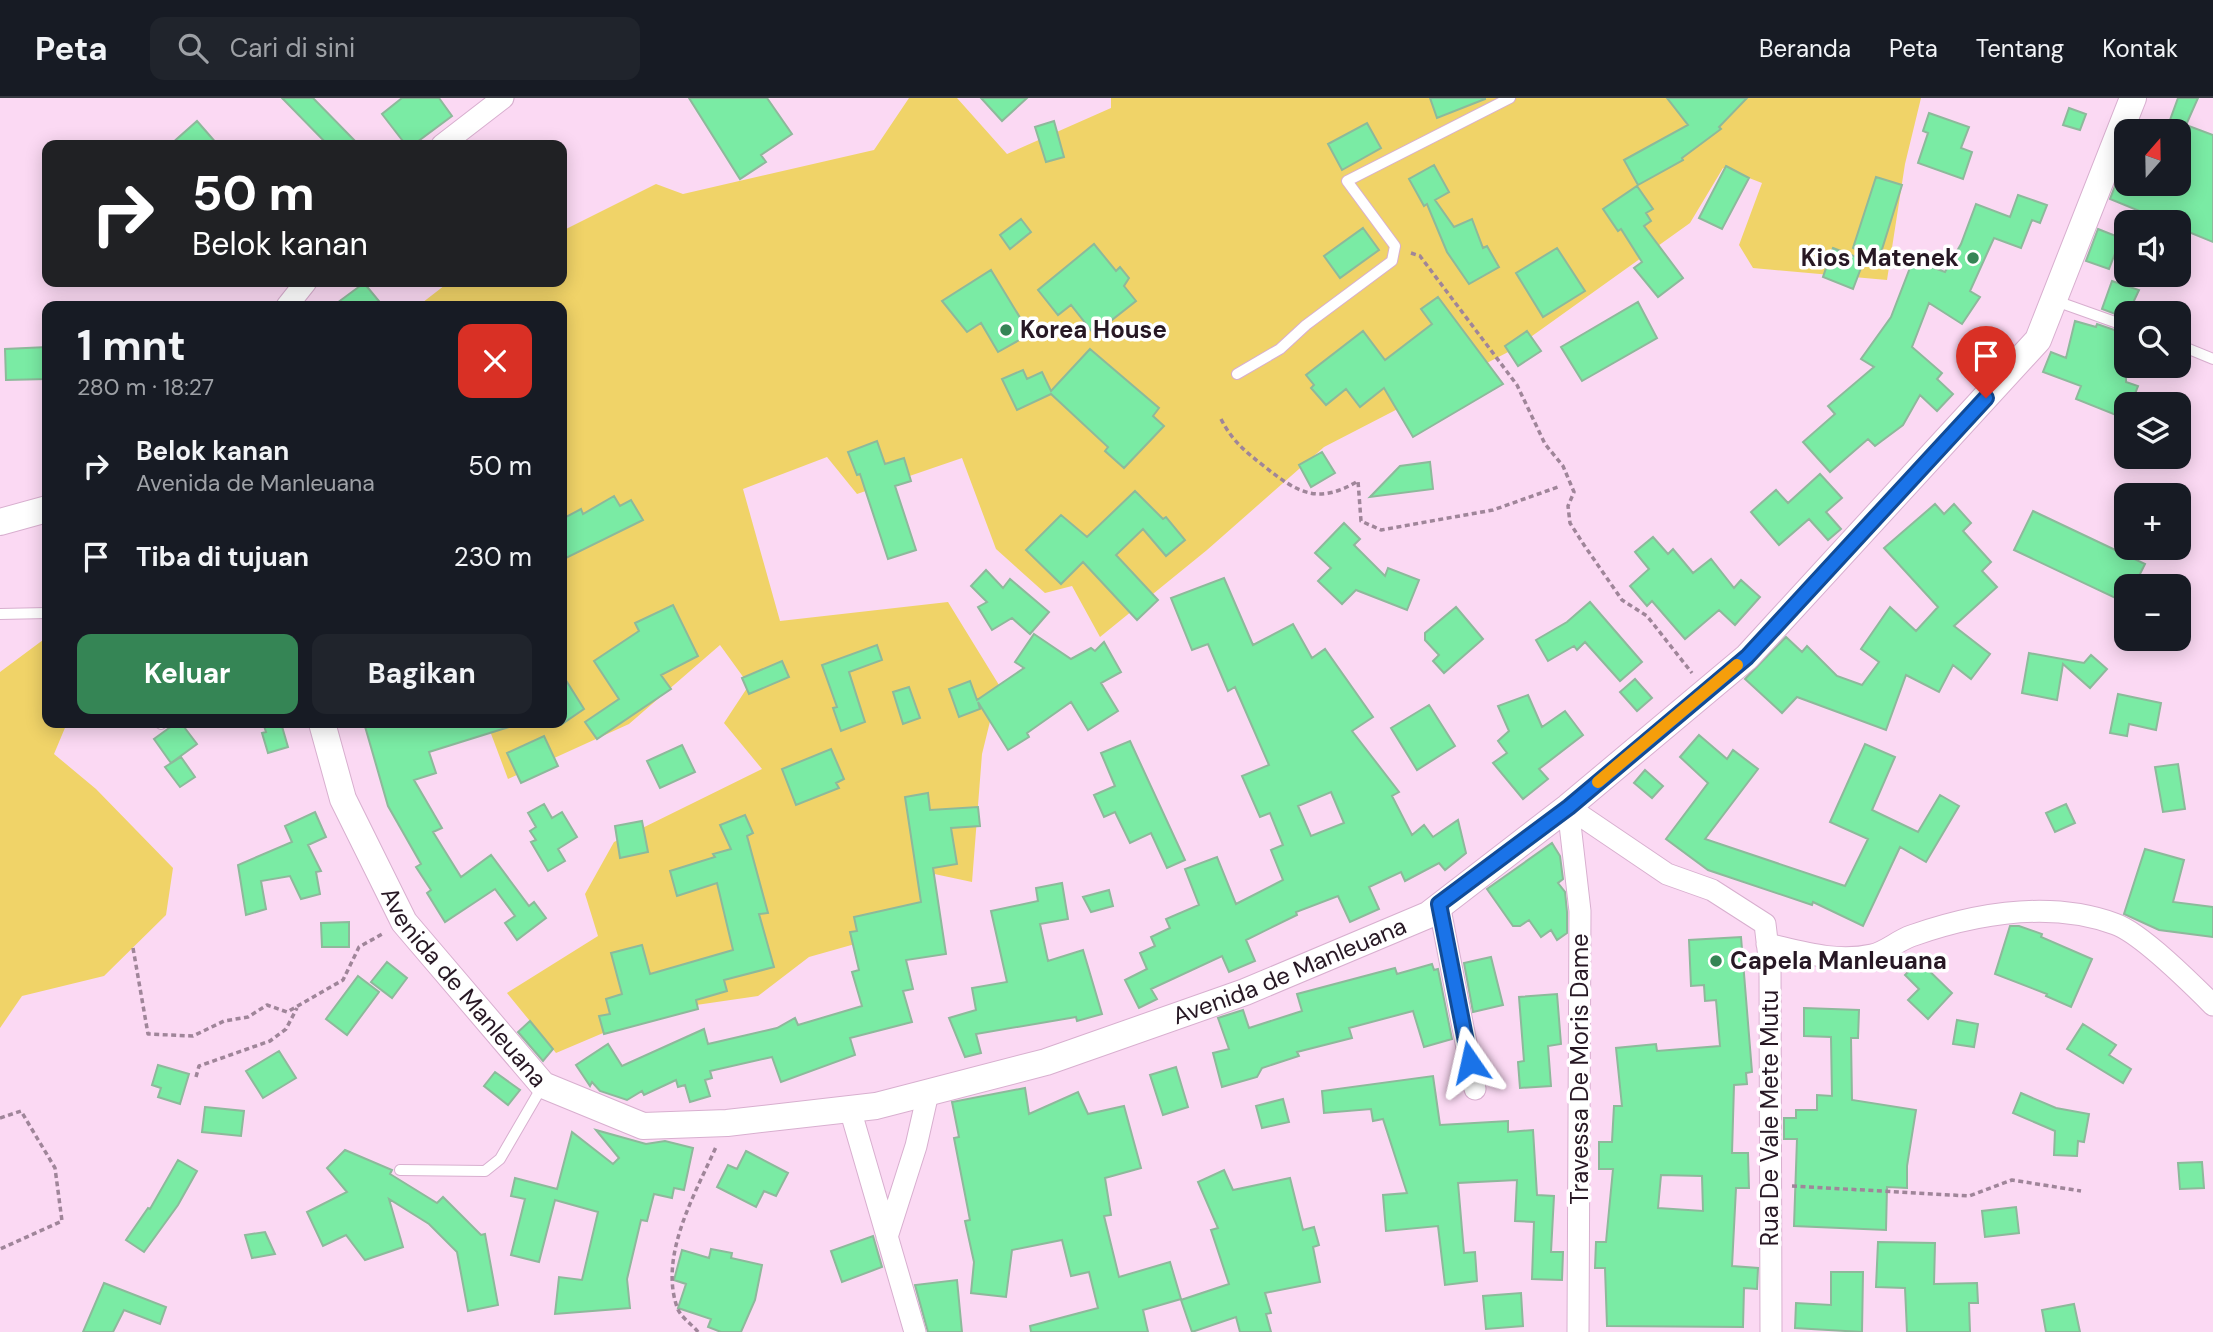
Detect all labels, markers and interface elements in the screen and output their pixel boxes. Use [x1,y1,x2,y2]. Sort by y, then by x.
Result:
search box [150,17,640,80]
text: Peta [35,27,108,70]
icon: search [174,29,212,67]
text: Cari di sini [230,31,355,65]
text: Beranda [1759,33,1851,64]
text: Peta [1889,33,1938,64]
text: Tentang [1976,33,2064,64]
text: Kontak [2102,33,2178,64]
north arrow [2114,119,2191,196]
map controls [2114,119,2191,651]
text: 50 m [192,161,315,225]
icon: right [77,168,168,259]
button: sound [2114,210,2191,287]
text: Belok kanan [192,223,368,265]
place label: Kios Matenek [1801,242,1959,273]
marker: Kios Matenek [1965,250,1981,266]
button: search [2114,301,2191,378]
place label: Korea House [1020,314,1167,345]
text: 1 mnt [77,318,186,373]
marker: Korea House [998,322,1014,338]
button: close [458,324,532,398]
pin [1956,326,2016,398]
icon: arrive [1967,337,2005,375]
text: 280 m · 18:27 [77,372,214,402]
button: layers [2114,392,2191,469]
text: Belok kanan [136,434,289,468]
icon: right [77,447,115,485]
text: 50 m [468,449,532,483]
text: Avenida de Manleuana [136,468,375,498]
button: + [2114,483,2191,560]
icon: arrive [77,538,115,576]
text: Tiba di tujuan [136,540,309,574]
text: 230 m [454,540,532,574]
button: − [2114,574,2191,651]
button: Keluar [77,634,298,714]
button: Bagikan [312,634,532,714]
street label: Avenida de Manleuana [374,882,554,1093]
street label: Avenida de Manleuana [1168,910,1411,1031]
street label: Travessa De Moris Dame [1564,933,1595,1205]
place label: Capela Manleuana [1730,945,1947,976]
marker: Capela Manleuana [1708,953,1724,969]
street label: Rua De Vale Mete Mutu [1754,990,1785,1246]
position arrow [1433,1025,1507,1099]

